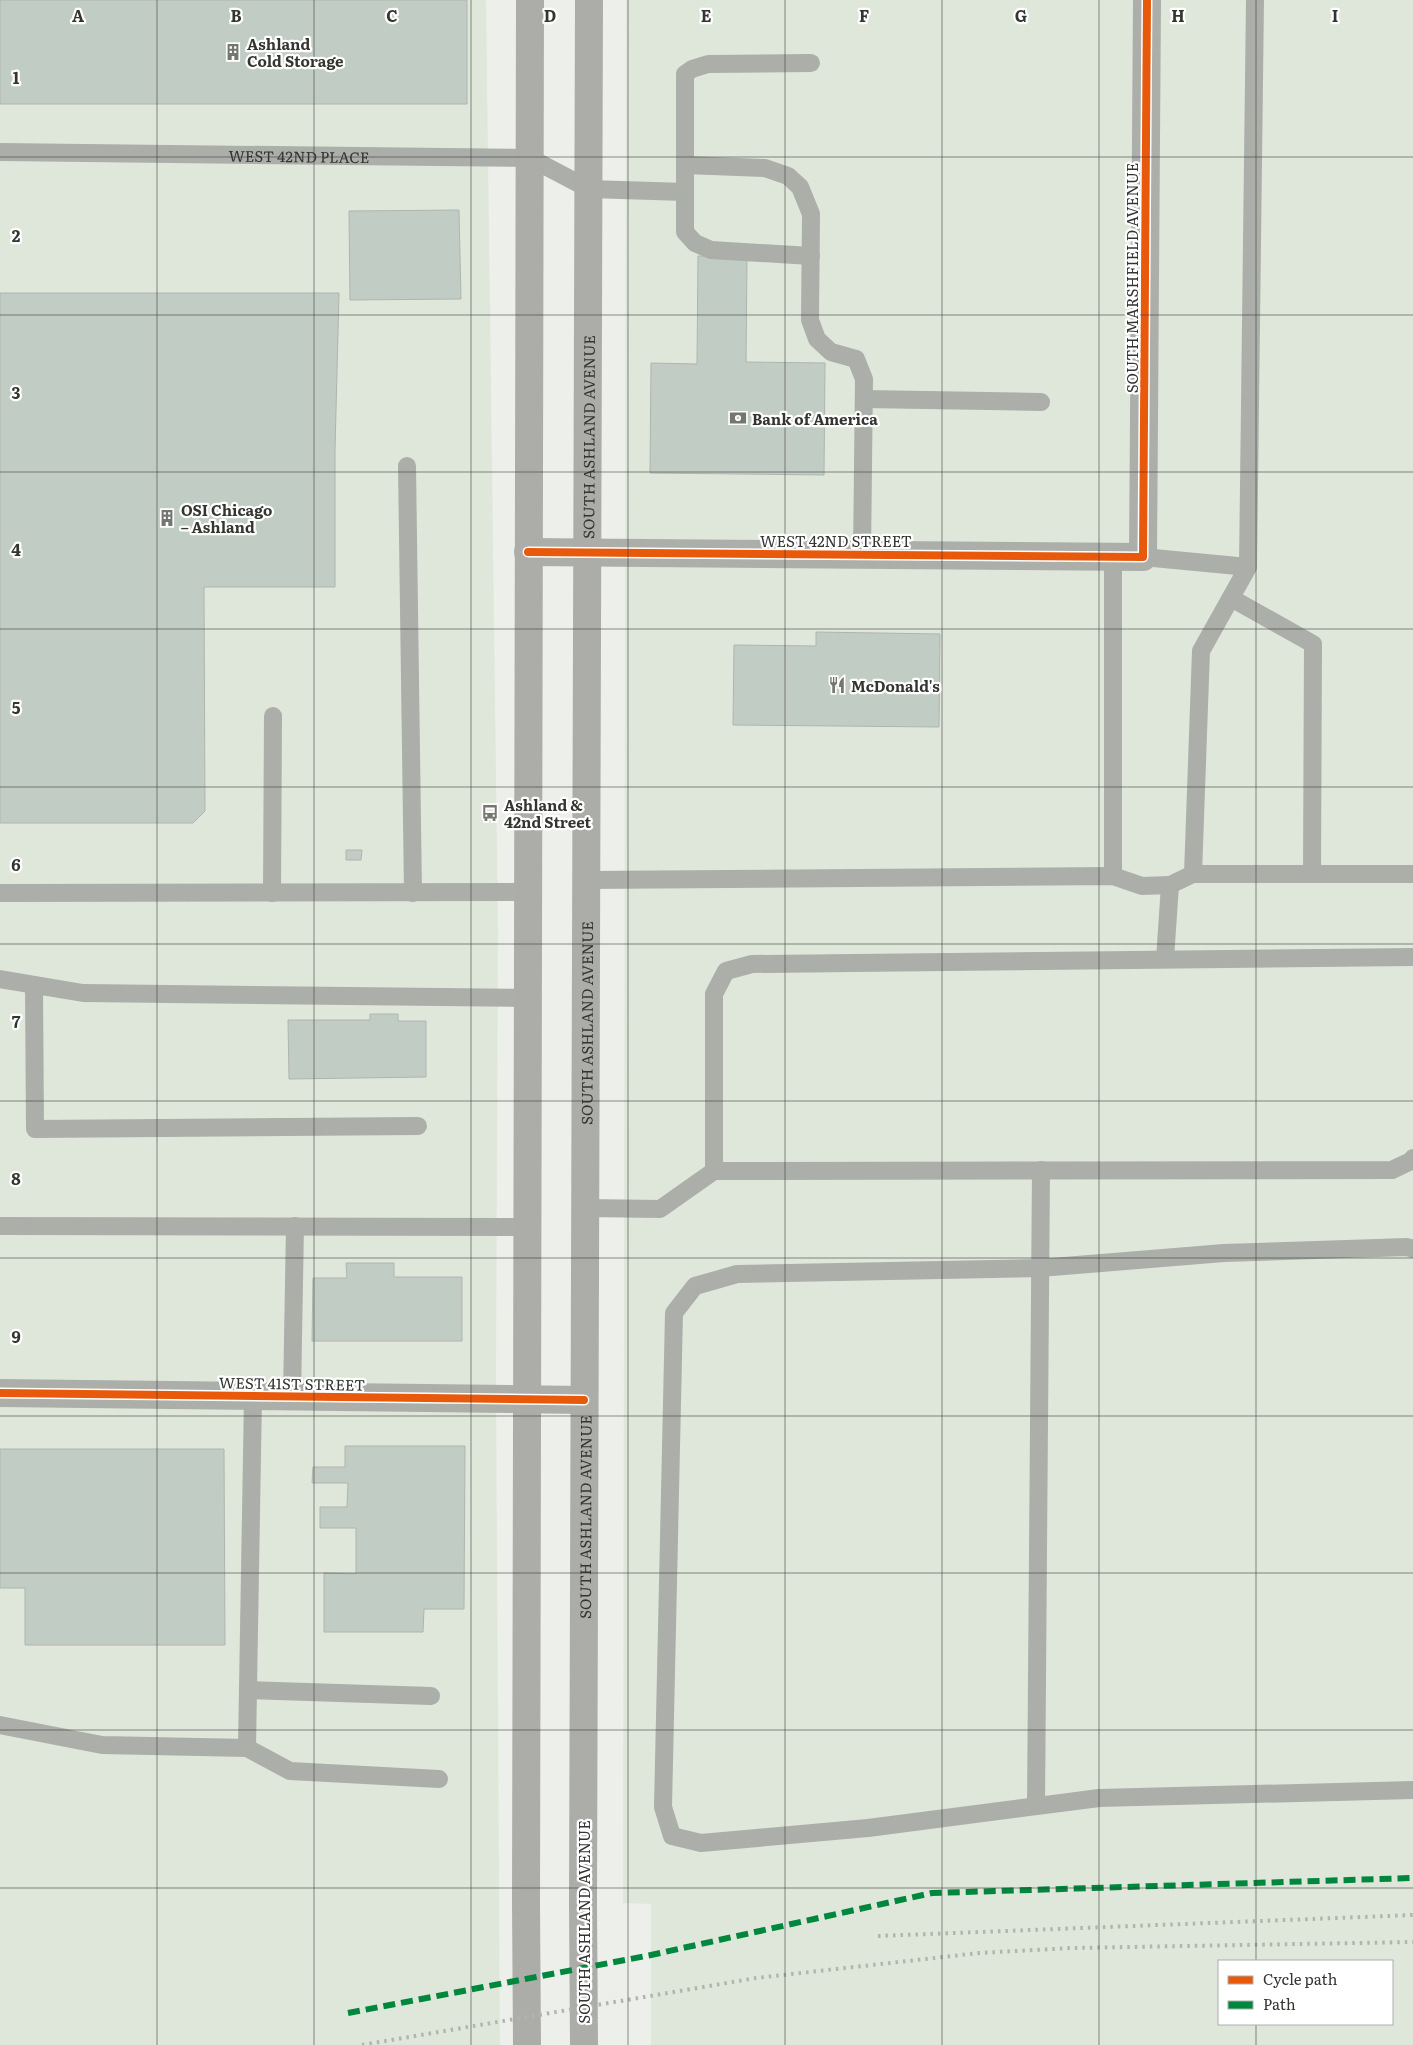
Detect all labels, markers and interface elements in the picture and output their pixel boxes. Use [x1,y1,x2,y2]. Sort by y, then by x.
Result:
text: A [72,3,84,27]
text: B [230,3,242,27]
text: C [386,3,398,27]
text: D [544,3,556,27]
text: E [701,3,712,27]
text: F [859,3,869,27]
text: G [1015,3,1027,27]
text: H [1171,3,1185,27]
text: I [1332,3,1338,27]
place label: Ashland Cold Storage [247,32,344,72]
building icon: Ashland Cold Storage [223,42,243,62]
text: 1 [13,65,20,89]
street label: WEST 42ND PLACE [228,143,370,168]
street label: SOUTH MARSHFIELD AVENUE [1120,163,1143,393]
text: 2 [12,223,21,247]
street label: SOUTH ASHLAND AVENUE [576,335,599,539]
text: 3 [12,380,21,404]
place label: Bank of America [752,407,878,430]
bank icon: Bank of America [728,408,748,428]
place label: OSI Chicago – Ashland [181,498,272,538]
building icon: OSI Chicago – Ashland [157,508,177,528]
street label: WEST 42ND STREET [760,529,912,552]
text: 4 [11,537,21,561]
place label: McDonald's [851,674,940,697]
restaurant icon: McDonald's [827,675,847,695]
text: 5 [12,695,21,719]
place label: Ashland & 42nd Street [504,793,591,833]
bus stop icon: Ashland & 42nd Street [480,803,500,823]
text: 6 [11,852,21,876]
street label: SOUTH ASHLAND AVENUE [574,921,598,1125]
text: 7 [12,1009,21,1033]
text: 8 [11,1166,21,1190]
text: 9 [11,1324,21,1348]
street label: WEST 41ST STREET [219,1370,365,1396]
street label: SOUTH ASHLAND AVENUE [572,1415,596,1619]
street label: SOUTH ASHLAND AVENUE [572,1820,595,2024]
legend [1218,1960,1393,2025]
text: Cycle path [1263,1967,1338,1990]
text: Path [1263,1992,1296,2015]

